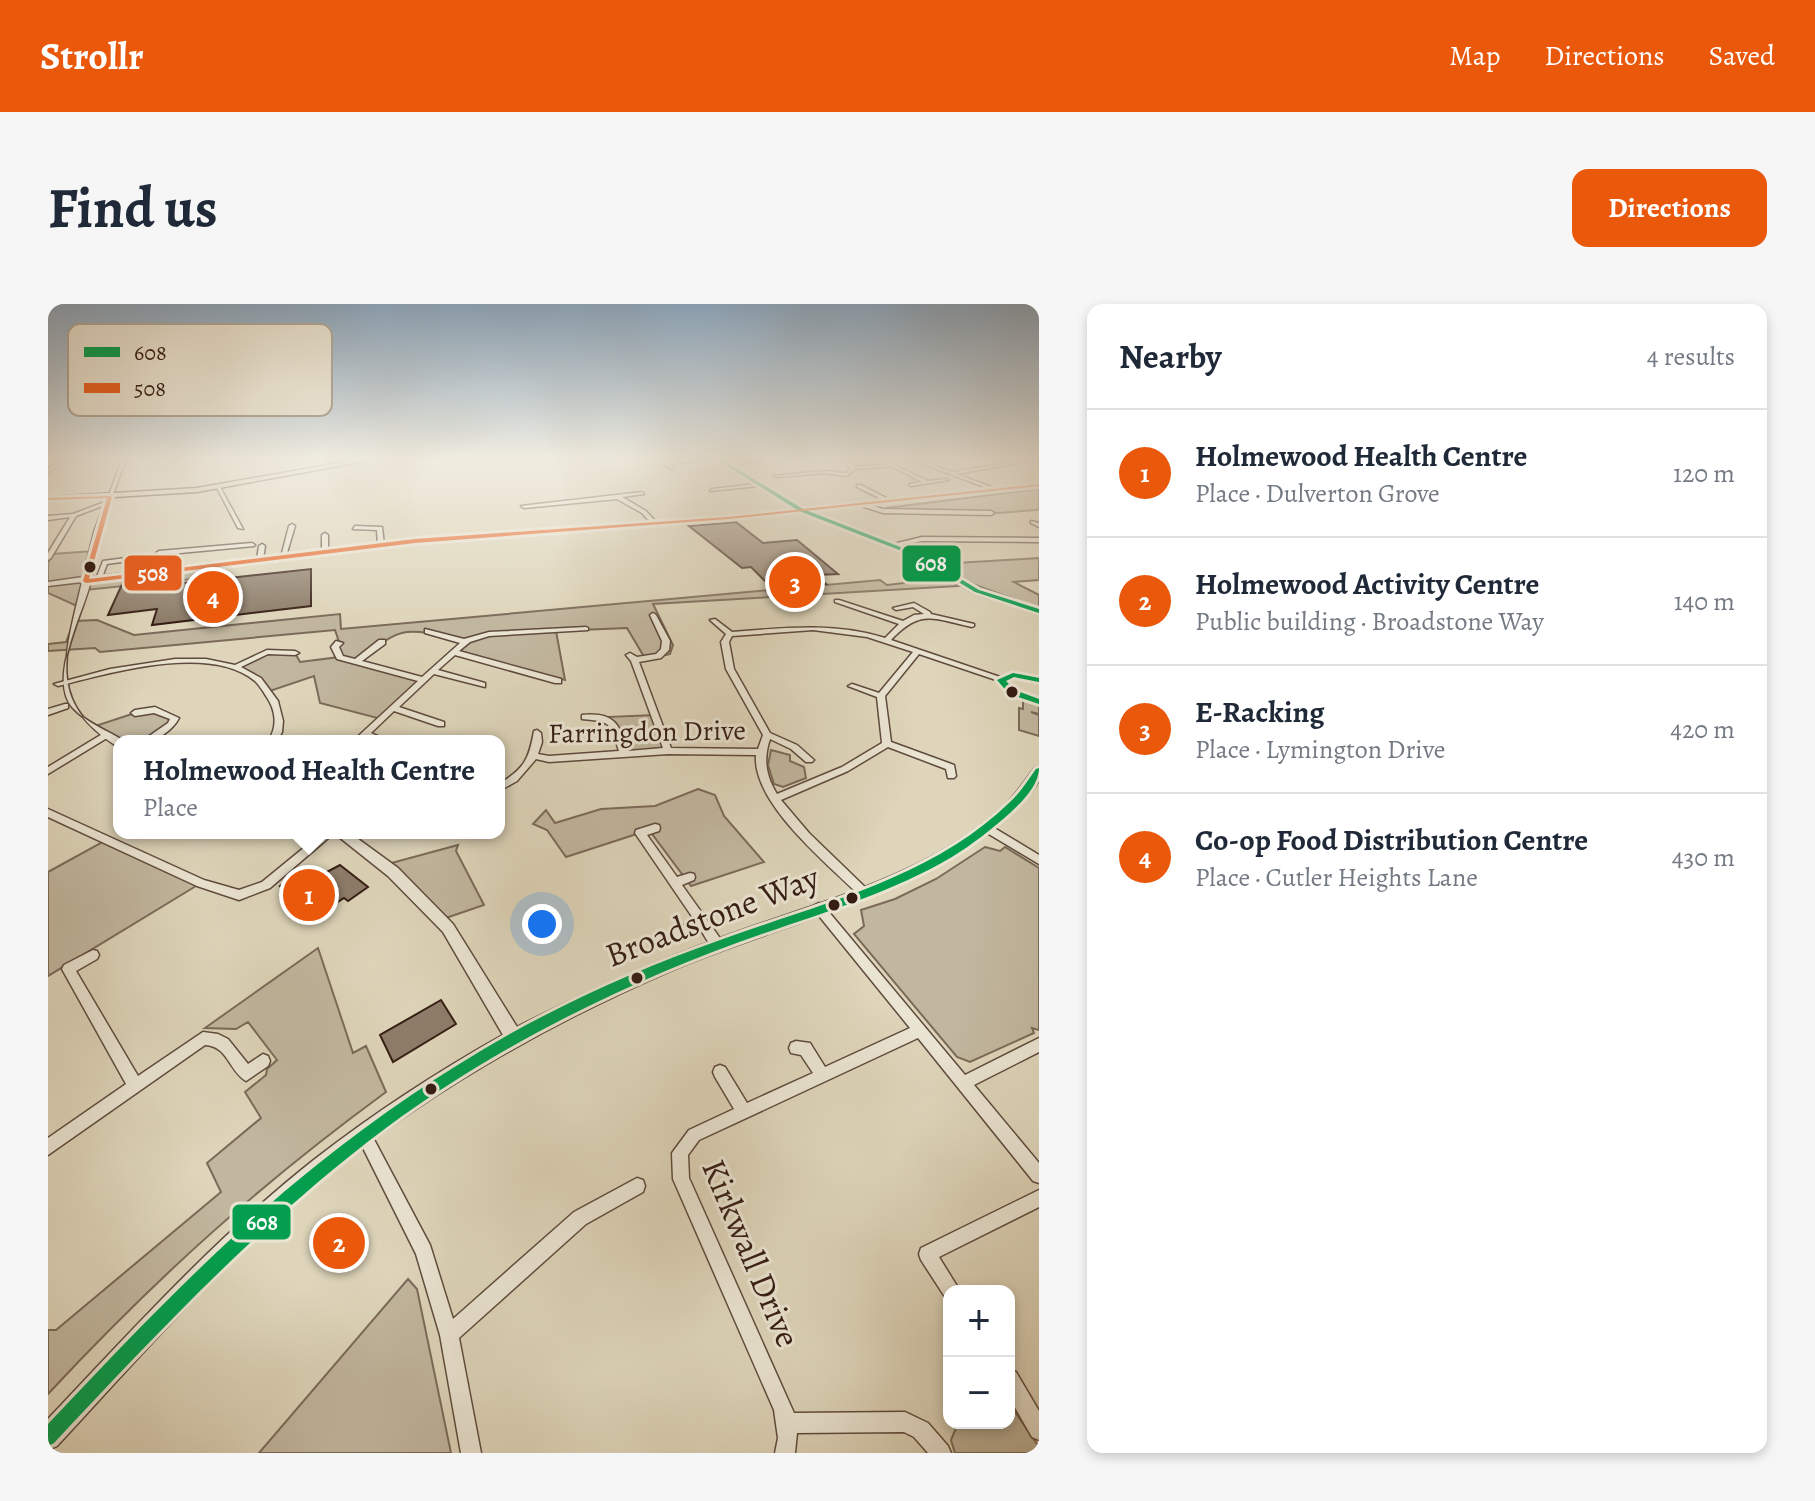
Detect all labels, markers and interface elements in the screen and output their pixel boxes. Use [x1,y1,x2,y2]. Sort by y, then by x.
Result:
text: Strollr [40,30,144,82]
text: Map [1449,37,1500,75]
text: Directions [1544,37,1665,75]
text: Saved [1709,37,1775,75]
button: Directions [1572,169,1767,247]
text: Find us [48,170,218,246]
legend [68,324,332,416]
text: Nearby [1119,333,1222,380]
text: 608 [134,338,167,368]
text: 4 results [1647,339,1735,374]
text: 508 [134,374,166,404]
text: Holmewood Health Centre [1195,436,1527,476]
text: 1 [1140,456,1150,491]
text: 120 m [1673,456,1735,491]
text: Place · Dulverton Grove [1195,476,1440,511]
line badge: 608 [901,544,962,583]
text: 608 [915,549,947,579]
pin: 3 [769,552,821,612]
line badge: 508 [123,554,183,592]
unlabelled marker [82,559,98,575]
text: 508 [137,559,169,589]
text: Holmewood Activity Centre [1195,564,1539,604]
pin: 4 [187,567,239,627]
text: 2 [1139,584,1151,619]
text: 140 m [1674,584,1735,619]
text: Public building · Broadstone Way [1195,604,1544,639]
unlabelled marker [1004,684,1020,700]
text: E-Racking [1195,692,1325,732]
street label: Farringdon Drive [548,711,746,753]
text: 3 [1139,712,1151,747]
text: 420 m [1670,712,1735,747]
text: Place · Lymington Drive [1195,732,1445,767]
popup [113,735,505,839]
text: Holmewood Health Centre [143,750,475,790]
text: Place [143,790,198,825]
text: Co-op Food Distribution Centre [1195,820,1588,860]
text: 4 [1139,840,1151,875]
text: 430 m [1672,840,1735,875]
street label: Broadstone Way [598,853,826,978]
text: Place · Cutler Heights Lane [1195,860,1478,895]
pin: 1 [283,865,335,925]
unlabelled marker [844,890,860,906]
unlabelled marker [826,897,842,913]
your location [522,904,562,944]
unlabelled marker [629,970,645,986]
unlabelled marker [423,1081,439,1097]
street label: Kirkwall Drive [690,1152,812,1354]
line badge: 608 [231,1203,292,1241]
text: 608 [246,1208,278,1238]
pin: 2 [313,1213,365,1273]
map controls [943,1285,1015,1429]
button: + [943,1285,1015,1357]
button: − [943,1357,1015,1429]

